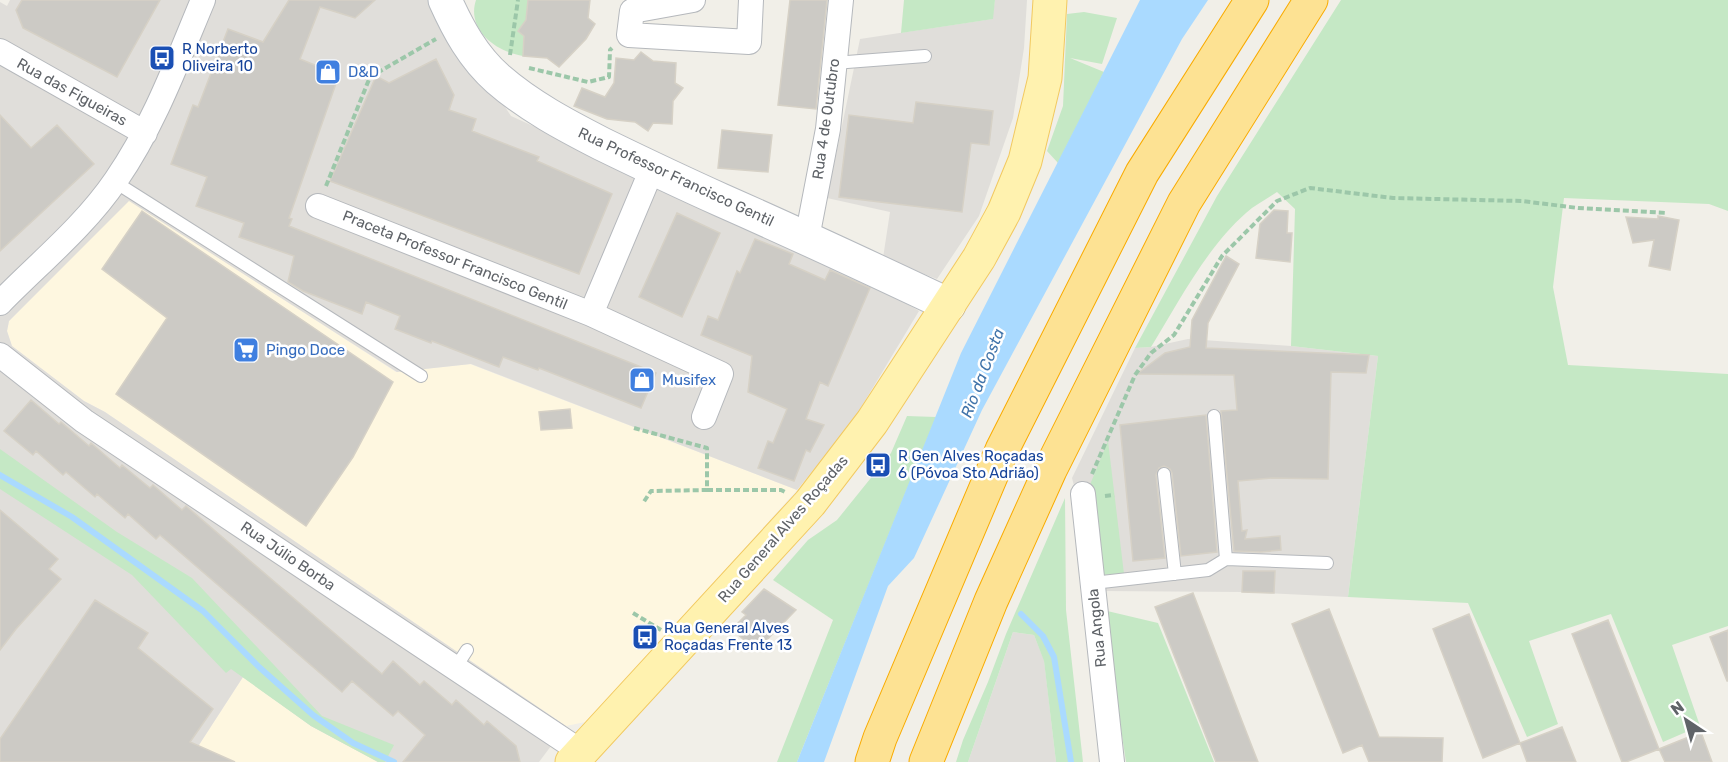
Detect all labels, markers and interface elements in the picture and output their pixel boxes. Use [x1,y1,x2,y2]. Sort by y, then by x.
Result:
place label: R Norberto Oliveira 10 [182,40,258,75]
bus stop icon: R Norberto Oliveira 10 [147,43,177,73]
street label: Rua das Figueiras [14,54,131,130]
shop icon: D&D [313,57,343,87]
street label: Rua 4 de Outubro [809,57,843,181]
place label: D&D [348,63,379,81]
street label: Rua Professor Francisco Gentil [575,124,777,230]
street label: Praceta Professor Francisco Gentil [340,207,570,313]
water label: Rio da Costa [957,326,1008,420]
supermarket icon: Pingo Doce [231,335,261,365]
place label: Pingo Doce [266,341,345,359]
shop icon: Musifex [627,365,657,395]
place label: Musifex [662,371,716,389]
place label: R Gen Alves Roçadas 6 (Póvoa Sto Adrião) [898,447,1044,482]
bus stop icon: R Gen Alves Roçadas 6 (Póvoa Sto Adrião) [863,450,893,480]
street label: Rua General Alves Roçadas [714,452,852,606]
street label: Rua Júlio Borba [237,518,339,594]
street label: Rua Angola [1084,588,1110,668]
place label: Rua General Alves Roçadas Frente 13 [664,619,792,654]
bus stop icon: Rua General Alves Roçadas Frente 13 [630,622,660,652]
north arrow [1656,690,1716,750]
text: N [1667,697,1688,719]

